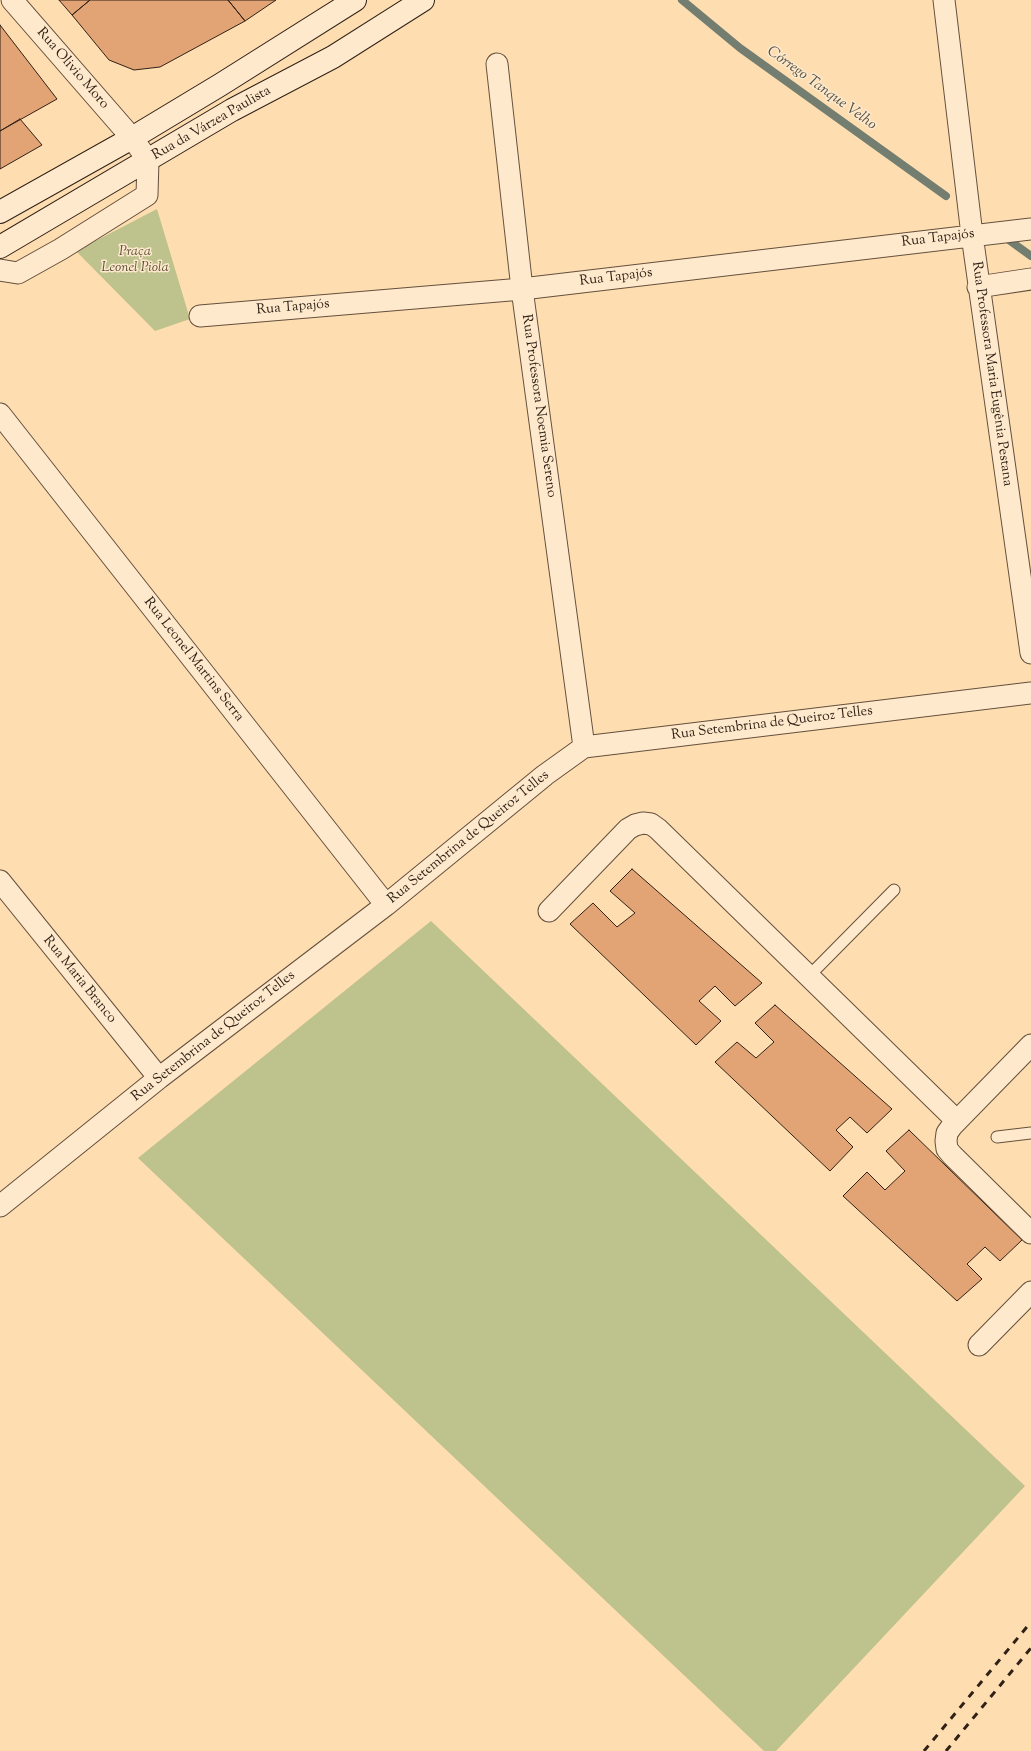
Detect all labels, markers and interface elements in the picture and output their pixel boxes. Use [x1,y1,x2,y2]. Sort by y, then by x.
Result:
street label: Rua Olivio Moro [32,25,112,113]
water label: Córrego Tanque Velho [763,43,879,135]
street label: Rua da Várzea Paulista [150,83,274,165]
street label: Rua Tapajós [901,226,975,252]
park label: Praça Leonel Piola [101,245,169,278]
street label: Rua Professora Maria Eugênia Pestana [967,261,1015,487]
street label: Rua Tapajós [579,265,653,291]
street label: Rua Tapajós [256,296,330,320]
street label: Rua Professora Noemia Sereno [517,313,559,499]
street label: Rua Leonel Martins Serra [139,595,247,725]
street label: Rua Setembrina de Queiroz Telles [670,703,874,745]
street label: Rua Setembrina de Queiroz Telles [385,768,553,908]
street label: Rua Maria Branco [39,933,119,1027]
street label: Rua Setembrina de Queiroz Telles [129,968,299,1106]

